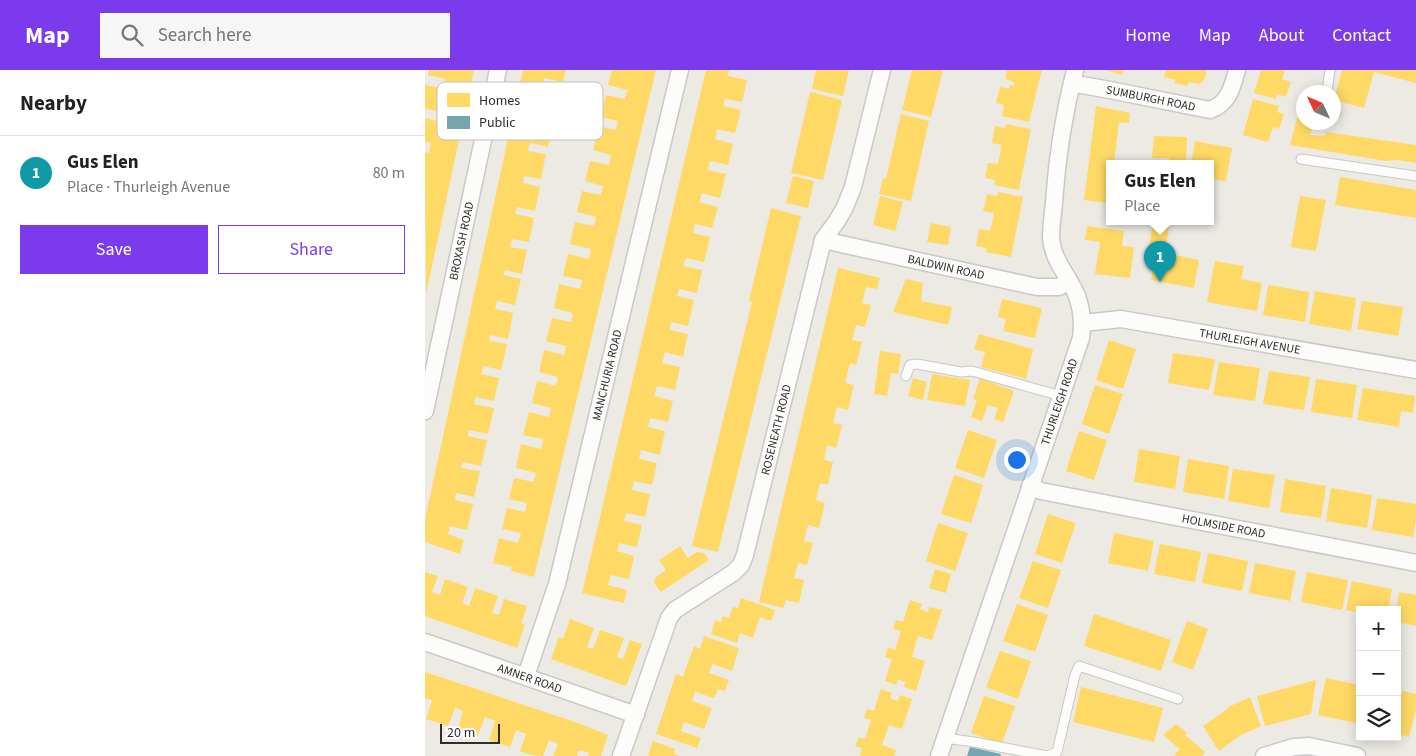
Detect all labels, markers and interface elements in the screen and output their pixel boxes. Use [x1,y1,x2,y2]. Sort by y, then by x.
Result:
search box [100,13,450,58]
text: Map [25,18,70,53]
icon: search [118,21,146,49]
text: Search here [158,22,251,49]
text: Home [1125,23,1171,48]
text: Map [1199,23,1231,48]
text: About [1259,23,1304,48]
text: Contact [1332,23,1391,48]
street label: SUMBURGH ROAD [1105,81,1197,115]
legend [437,82,603,140]
north arrow [1296,85,1341,130]
text: Nearby [20,88,87,118]
text: Homes [479,91,520,111]
text: Public [479,113,516,133]
text: Gus Elen [67,149,139,176]
popup [1106,160,1214,225]
text: 1 [32,162,40,184]
text: 80 m [373,162,405,184]
text: Gus Elen [1124,168,1196,195]
text: Place · Thurleigh Avenue [67,176,230,198]
text: Place [1124,195,1160,217]
street label: BROXASH ROAD [445,200,478,282]
button: Save [20,225,208,274]
button: Share [218,225,405,274]
pin: 1 [1144,241,1176,282]
street label: BALDWIN ROAD [906,250,986,284]
street label: THURLEIGH AVENUE [1198,324,1302,358]
street label: MANCHURIA ROAD [588,328,626,422]
street label: THURLEIGH ROAD [1037,356,1082,447]
street label: ROSENEATH ROAD [757,383,795,477]
your location [1004,447,1030,473]
street label: HOLMSIDE ROAD [1180,510,1267,542]
map controls [1356,606,1401,741]
button: + [1356,606,1401,651]
button: − [1356,651,1401,696]
street label: AMNER ROAD [495,659,564,697]
button: layers [1356,696,1401,741]
scale bar [440,721,500,744]
text: 20 m [447,723,475,743]

